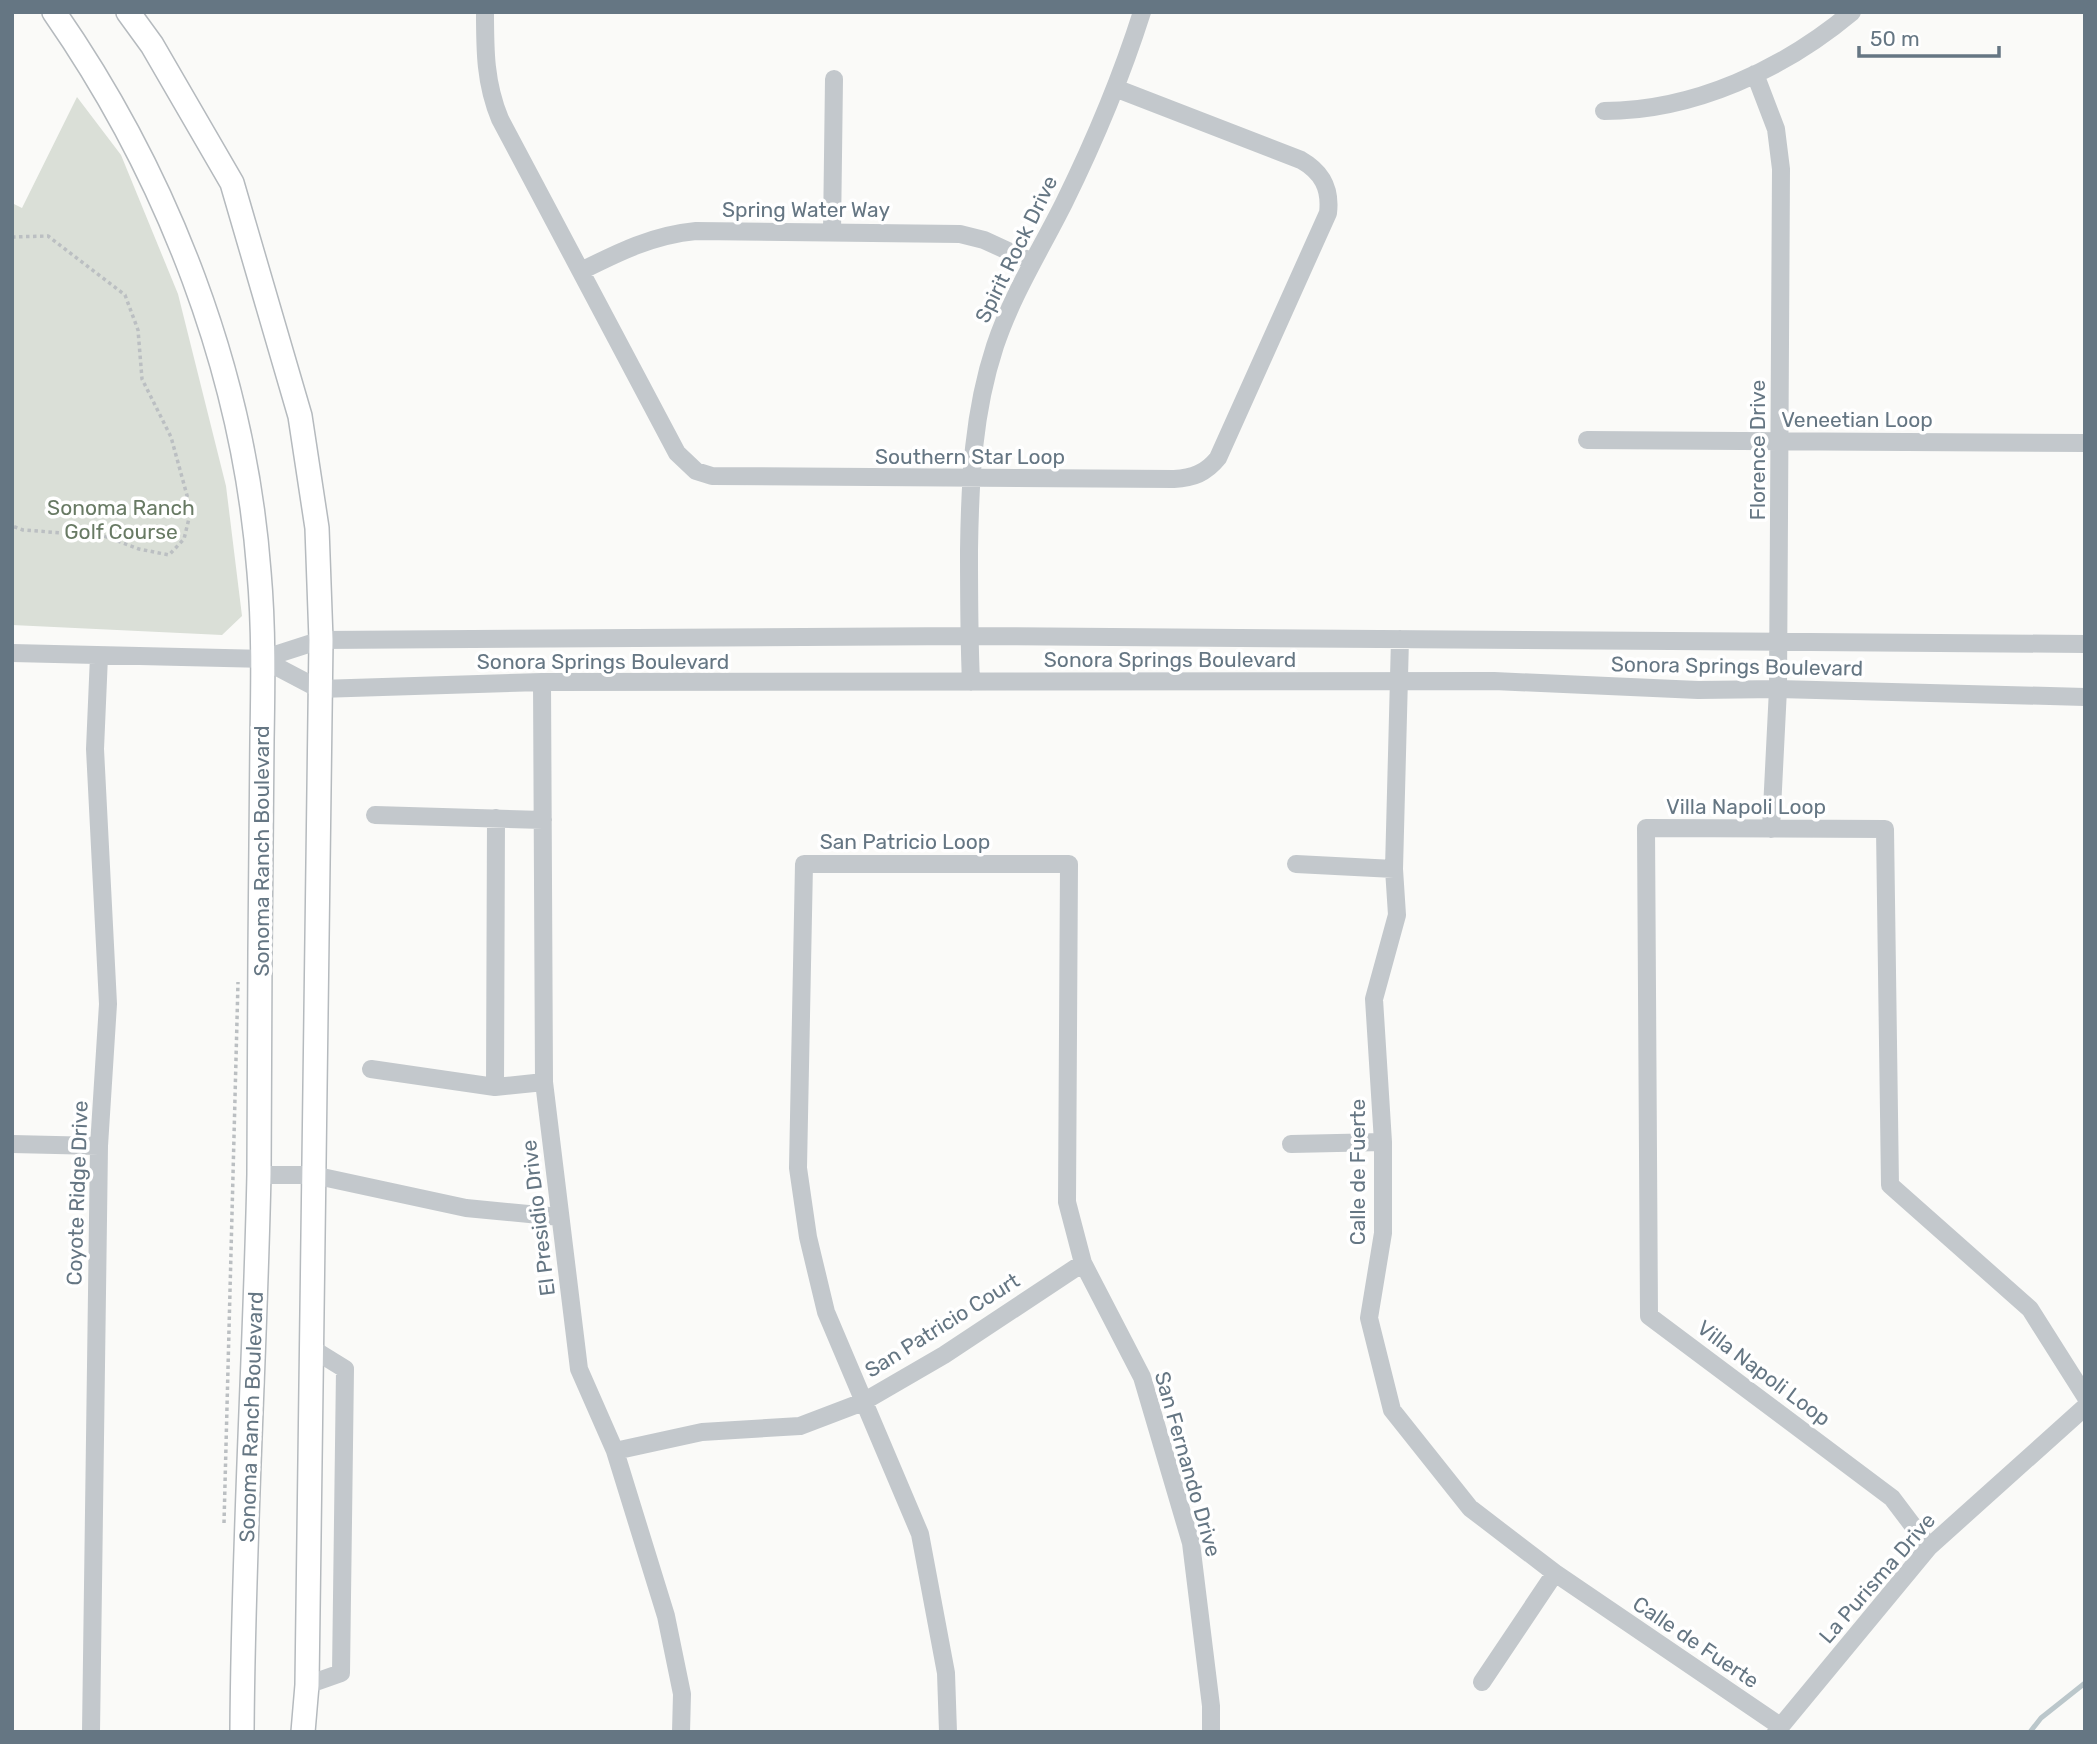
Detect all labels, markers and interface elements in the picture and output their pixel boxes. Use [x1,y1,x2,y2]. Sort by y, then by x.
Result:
scale bar [1859,14,1999,58]
text: 50 m [1870,26,1920,51]
street label: Spirit Rock Drive [970,171,1062,327]
street label: Spring Water Way [722,197,890,222]
street label: Florence Drive [1745,380,1770,520]
street label: Veneetian Loop [1781,407,1933,432]
street label: Southern Star Loop [875,444,1065,469]
park label: Sonoma Ranch Golf Course [47,495,195,544]
street label: Sonora Springs Boulevard [1044,647,1296,672]
street label: Sonora Springs Boulevard [477,649,729,674]
street label: Sonora Springs Boulevard [1611,651,1863,681]
street label: Sonoma Ranch Boulevard [249,725,274,977]
street label: Villa Napoli Loop [1666,794,1826,819]
street label: San Patricio Loop [820,829,990,854]
street label: Calle de Fuerte [1345,1099,1370,1245]
street label: Coyote Ridge Drive [61,1100,93,1286]
street label: El Presidio Drive [516,1139,560,1297]
street label: San Patricio Court [860,1267,1024,1383]
street label: Sonoma Ranch Boulevard [234,1291,268,1543]
street label: Villa Napoli Loop [1693,1315,1835,1431]
street label: San Fernando Drive [1150,1368,1226,1560]
street label: La Purisma Drive [1814,1508,1940,1648]
street label: Calle de Fuerte [1628,1591,1764,1693]

